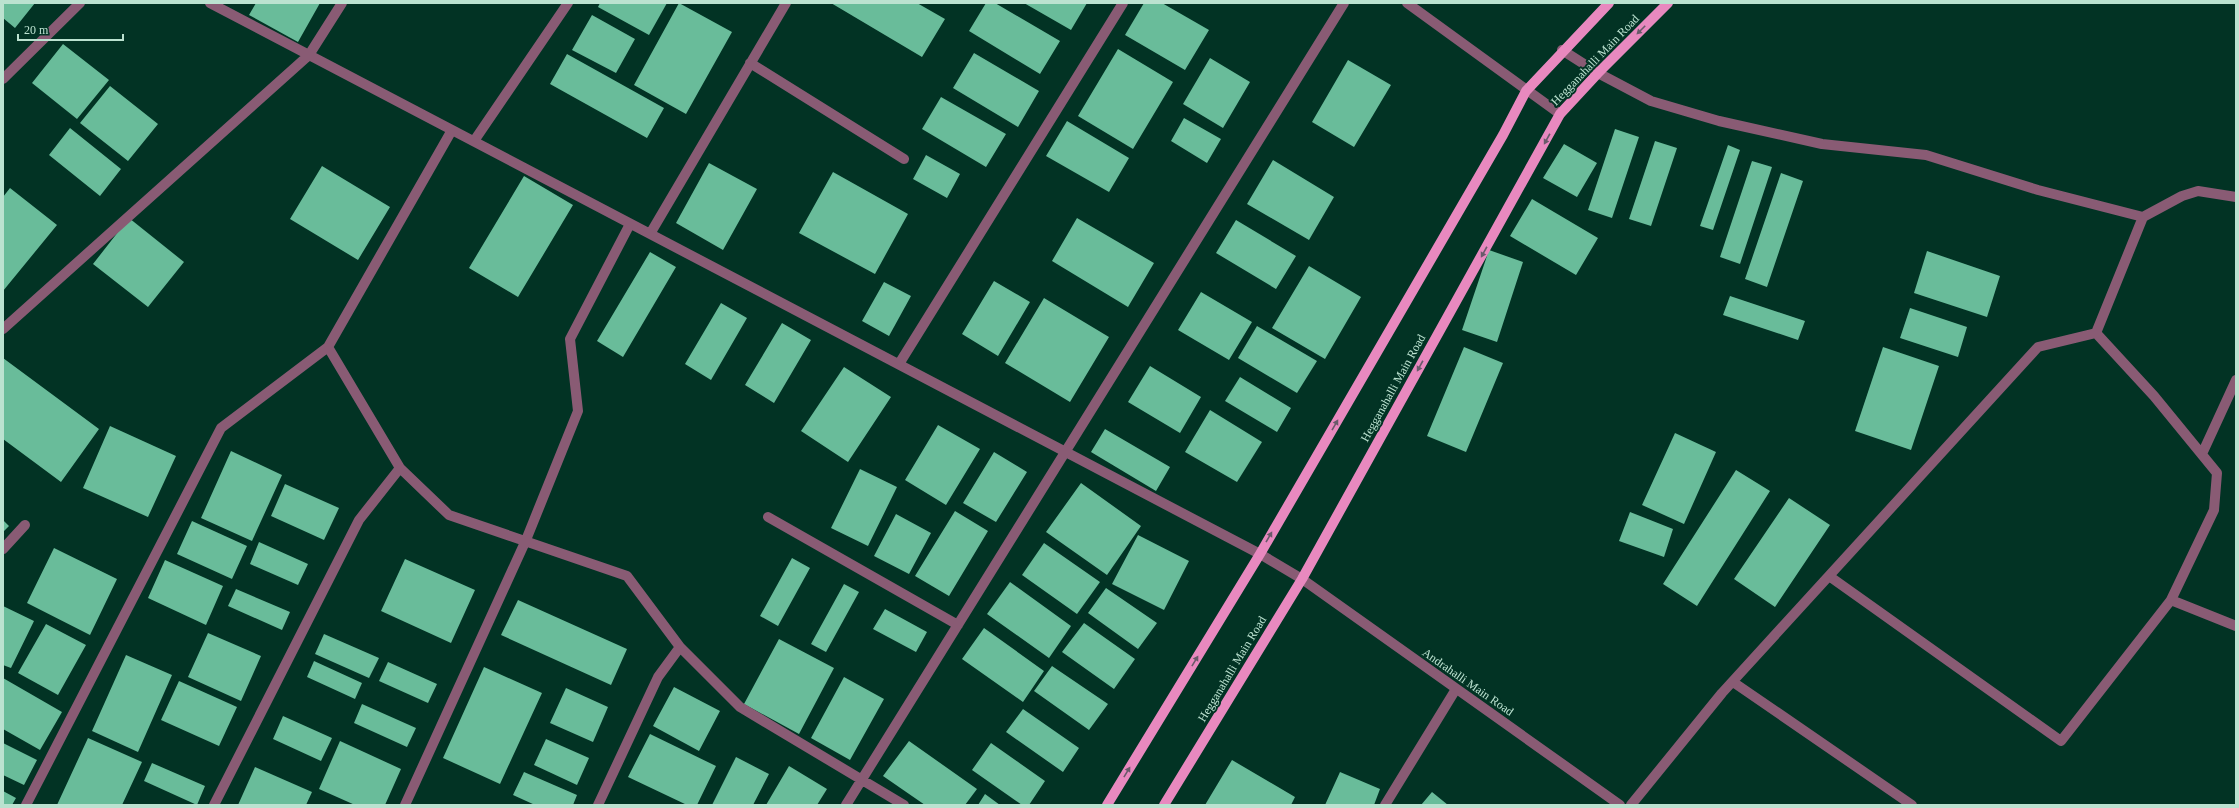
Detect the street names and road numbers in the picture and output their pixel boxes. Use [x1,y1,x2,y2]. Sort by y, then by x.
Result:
street label: Hegganahalli Main Road [1548,12,1642,108]
street label: Hegganahalli Main Road [1358,332,1428,444]
street label: Hegganahalli Main Road [1195,614,1269,724]
street label: Andrahalli Main Road [1420,645,1516,719]

